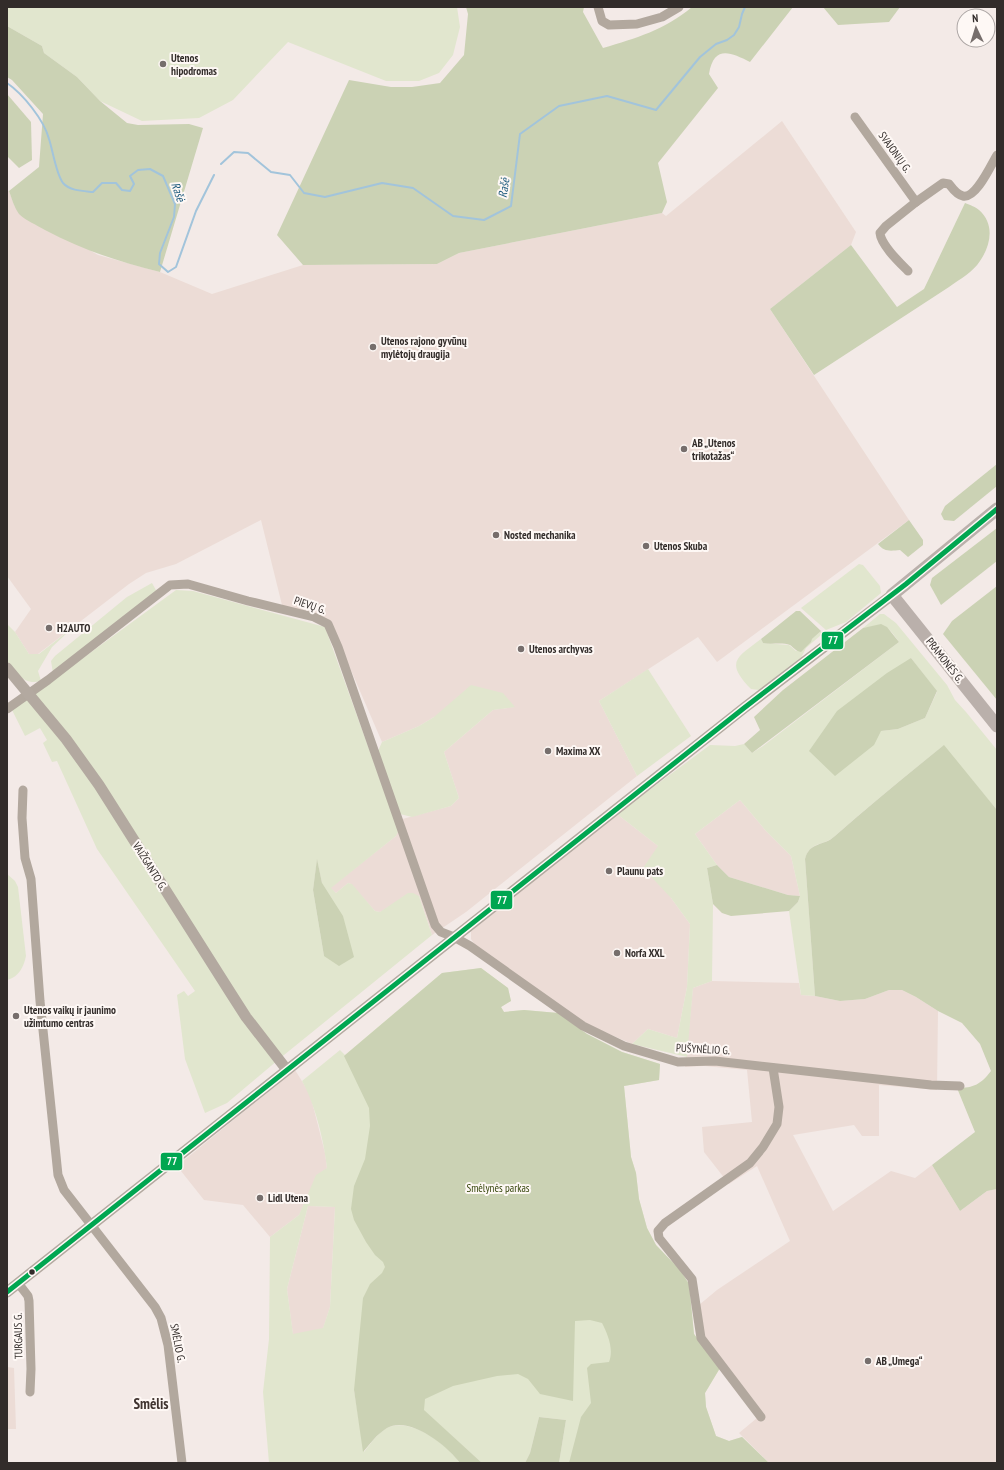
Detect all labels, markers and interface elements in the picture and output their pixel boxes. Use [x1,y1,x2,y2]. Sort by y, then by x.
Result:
north arrow [956,8,996,48]
text: N [972,11,979,25]
place label: Utenos hipodromas [171,51,217,78]
marker: Utenos hipodromas [158,59,168,69]
street label: SVAJONIŲ G. [875,129,915,175]
water label: Rašė [495,176,512,199]
water label: Rašė [168,180,189,205]
place label: Utenos rajono gyvūnų mylėtojų draugija [381,334,467,361]
marker: Utenos rajono gyvūnų mylėtojų draugija [368,342,378,352]
place label: AB „Utenos trikotažas“ [691,436,736,463]
marker: AB „Utenos trikotažas“ [679,444,689,454]
place label: Nosted mechanika [504,528,576,542]
marker: Nosted mechanika [491,530,501,540]
place label: Utenos Skuba [654,539,708,553]
marker: Utenos Skuba [641,541,651,551]
street label: PIEVŲ G. [292,593,328,617]
place label: H2AUTO [57,621,90,635]
marker: H2AUTO [44,623,54,633]
line badge: 77 [821,631,844,650]
text: 77 [828,633,838,647]
street label: PRAMONĖS G. [923,635,967,685]
place label: Utenos archyvas [529,642,593,656]
marker: Utenos archyvas [516,644,526,654]
place label: Maxima XX [556,744,600,758]
marker: Maxima XX [543,746,553,756]
street label: VAIŽGANTO G. [129,839,170,893]
place label: Plaunu pats [617,864,663,878]
marker: Plaunu pats [604,866,614,876]
line badge: 77 [490,890,513,910]
text: 77 [497,893,507,907]
place label: Norfa XXL [625,946,665,960]
marker: Norfa XXL [612,948,622,958]
place label: Utenos vaikų ir jaunimo užimtumo centras [24,1003,116,1030]
marker: Utenos vaikų ir jaunimo užimtumo centras [11,1011,21,1021]
street label: PUŠYNĖLIO G. [676,1041,730,1057]
line badge: 77 [160,1152,183,1171]
text: 77 [167,1154,177,1168]
park label: Smėlynės parkas [466,1181,530,1195]
place label: Lidl Utena [268,1191,308,1205]
marker: Lidl Utena [255,1193,265,1203]
unlabelled marker [27,1267,37,1277]
street label: TURGAUS G. [11,1313,25,1359]
street label: SMĖLIO G. [167,1322,189,1364]
place label: AB „Umega“ [875,1354,923,1368]
marker: AB „Umega“ [863,1356,873,1366]
district label: Smėlis [133,1394,169,1413]

